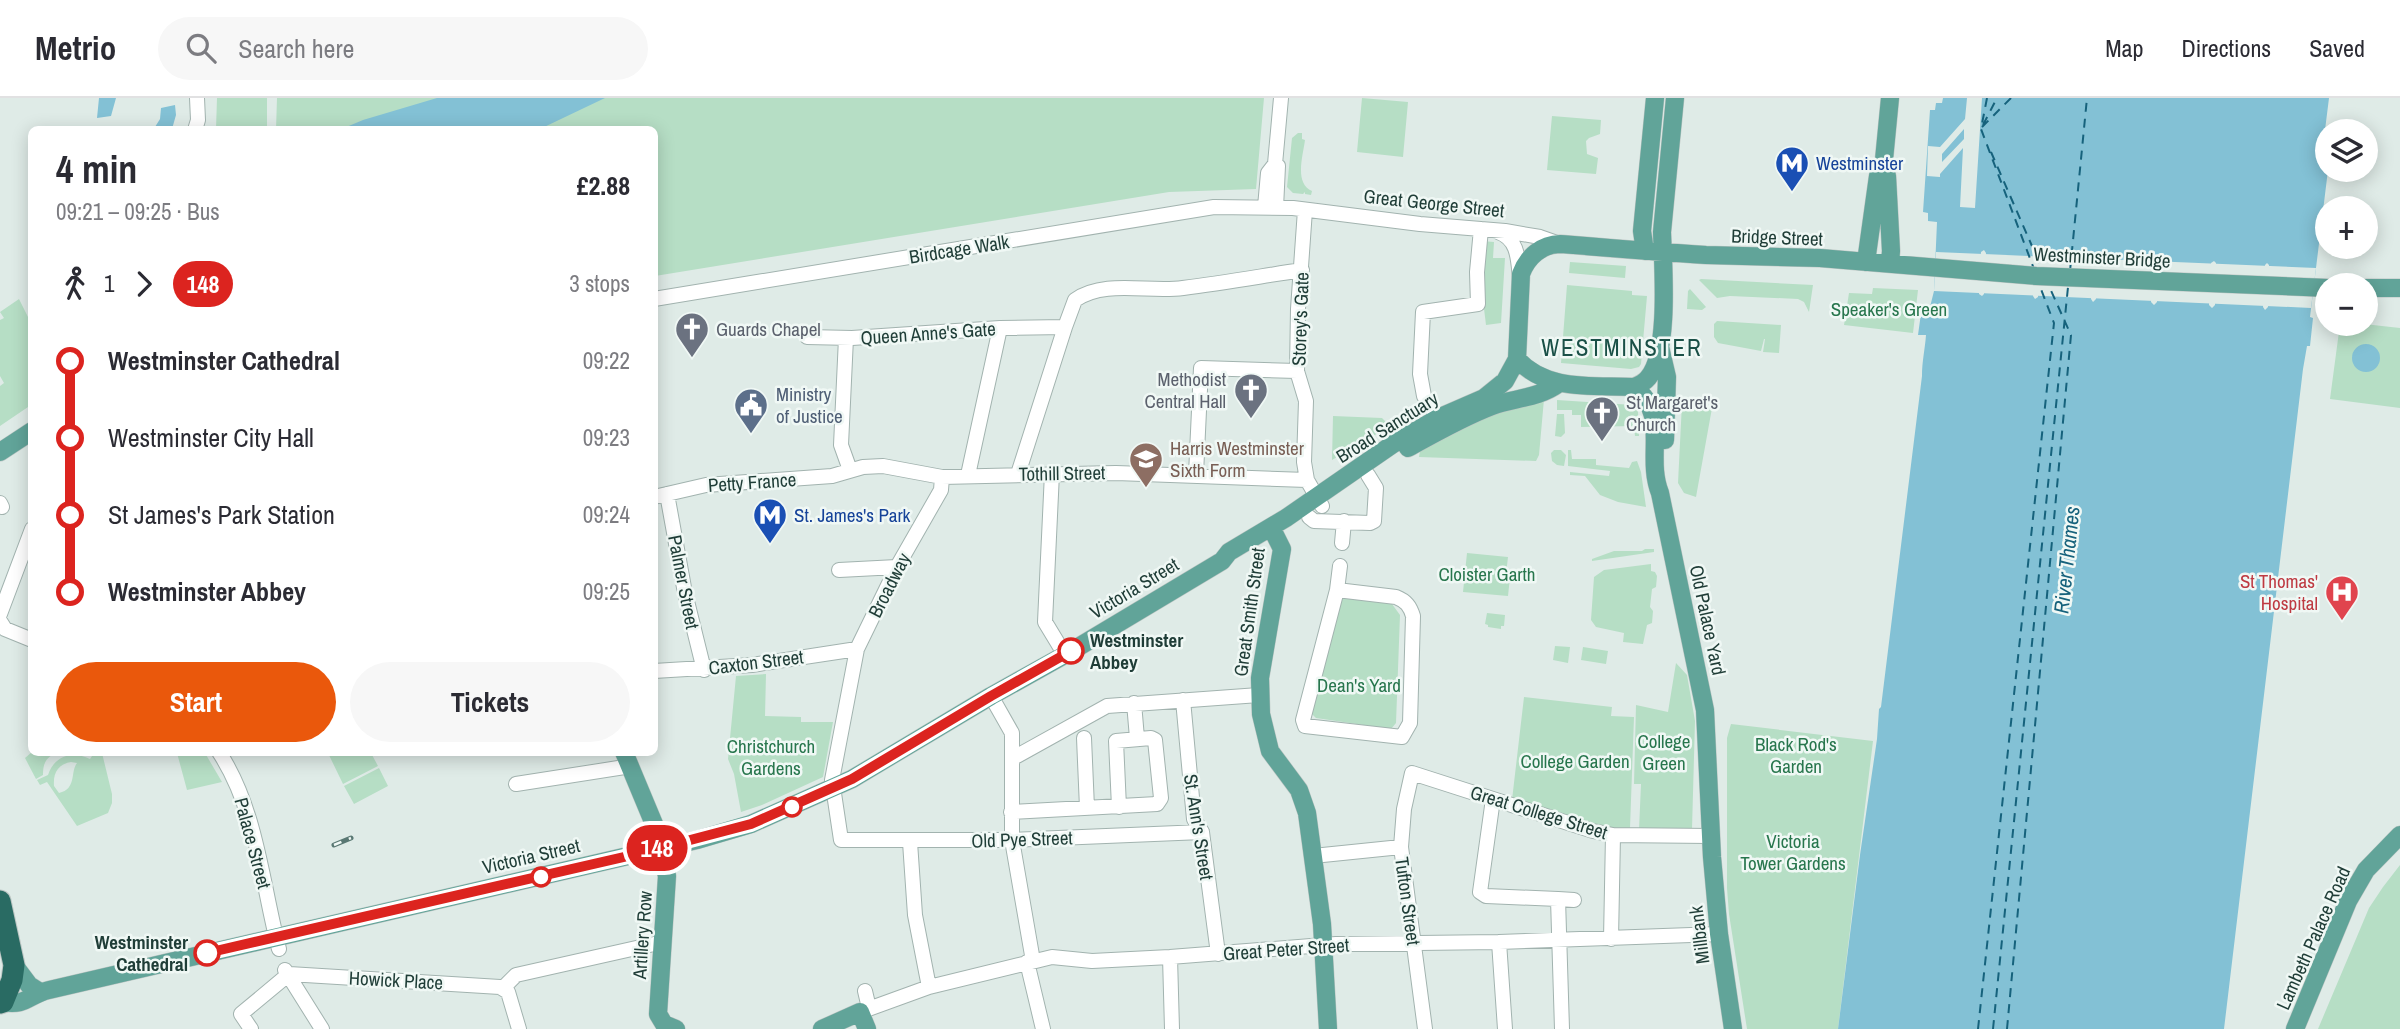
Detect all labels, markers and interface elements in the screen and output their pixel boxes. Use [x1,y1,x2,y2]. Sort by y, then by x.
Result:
search box [158,17,648,80]
text: Metrio [35,26,116,70]
icon: search [182,29,220,67]
text: Search here [238,31,354,66]
text: Map [2105,32,2143,64]
text: Directions [2181,32,2271,64]
text: Saved [2309,32,2365,64]
map controls [2315,119,2378,336]
button: layers [2315,119,2378,182]
text: 4 min [56,144,137,195]
metro station icon: Westminster [1773,144,1811,193]
place label: Westminster [1816,150,1904,176]
text: £2.88 [577,168,630,203]
street label: Great George Street [1362,183,1506,223]
text: 09:21 – 09:25 · Bus [56,196,220,227]
button: + [2315,196,2378,259]
street label: Bridge Street [1731,222,1824,252]
street label: Birdcage Walk [907,228,1011,270]
street label: Westminster Bridge [2033,240,2171,274]
icon: walk [56,265,94,303]
icon: forward [125,265,163,303]
text: 1 [104,268,115,299]
text: 148 [187,268,219,300]
text: 3 stops [569,268,630,299]
street label: Storey's Gate [1285,272,1315,366]
button: − [2315,273,2378,336]
park label: Speaker's Green [1831,296,1947,322]
church icon: Guards Chapel [673,310,711,359]
street label: Queen Anne's Gate [859,315,997,351]
place label: Guards Chapel [716,316,821,342]
district label: WESTMINSTER [1541,332,1703,363]
text: Westminster Cathedral [108,343,340,378]
text: 09:22 [583,345,630,376]
place label: Methodist Central Hall [1145,366,1227,414]
church icon: Methodist Central Hall [1232,371,1270,420]
place label: Ministry of Justice [776,381,843,429]
street label: Broad Sanctuary [1331,385,1443,469]
public building icon: Ministry of Justice [732,386,770,435]
place label: St Margaret's Church [1626,389,1718,437]
church icon: St Margaret's Church [1583,394,1621,443]
text: Westminster City Hall [108,420,314,455]
text: 09:23 [583,422,630,453]
place label: Harris Westminster Sixth Form [1170,435,1305,483]
school or university icon: Harris Westminster Sixth Form [1127,440,1165,489]
street label: Tothill Street [1018,459,1106,487]
street label: Petty France [707,466,797,498]
metro station icon: St. James's Park [751,496,789,545]
text: St James's Park Station [108,497,335,532]
text: 09:24 [583,499,630,530]
place label: St. James's Park [794,502,911,528]
water label: River Thames [2046,504,2087,615]
street label: Palmer Street [662,533,706,632]
street label: Great Smith Street [1227,545,1271,678]
street label: Broadway [862,548,916,622]
street label: Victoria Street [1085,551,1184,625]
park label: Cloister Garth [1439,561,1535,587]
street label: Old Palace Yard [1684,562,1732,678]
place label: St Thomas' Hospital [2240,568,2318,616]
hospital icon: St Thomas' Hospital [2323,573,2361,622]
text: Westminster Abbey [108,574,306,609]
text: 09:25 [583,576,630,607]
place label: Westminster Abbey [1090,627,1183,675]
marker: Westminster Abbey [1058,638,1084,664]
street label: Caxton Street [707,643,806,681]
button: Start [56,662,336,742]
button: Tickets [350,662,630,742]
park label: Dean's Yard [1317,672,1401,698]
park label: College Green [1638,728,1690,776]
park label: Black Rod's Garden [1755,731,1837,779]
park label: Christchurch Gardens [727,733,815,781]
park label: College Garden [1520,748,1630,774]
street label: St. Ann's Street [1178,772,1220,882]
street label: Great College Street [1467,779,1611,845]
street label: Palace Street [228,794,278,892]
unlabelled marker [782,797,802,817]
street label: Old Pye Street [971,824,1074,854]
line badge: 148 [617,825,697,871]
park label: Victoria Tower Gardens [1740,828,1846,876]
street label: Victoria Street [480,832,583,880]
text: 148 [641,832,673,864]
street label: Tufton Street [1389,855,1427,947]
street label: Lambeth Palace Road [2270,862,2356,1014]
unlabelled marker [531,867,551,887]
street label: Artillery Row [626,889,658,981]
street label: Millbank [1683,904,1715,965]
place label: Westminster Cathedral [95,929,188,977]
street label: Great Peter Street [1222,932,1351,966]
marker: Westminster Cathedral [194,940,220,966]
street label: Howick Place [348,965,444,995]

